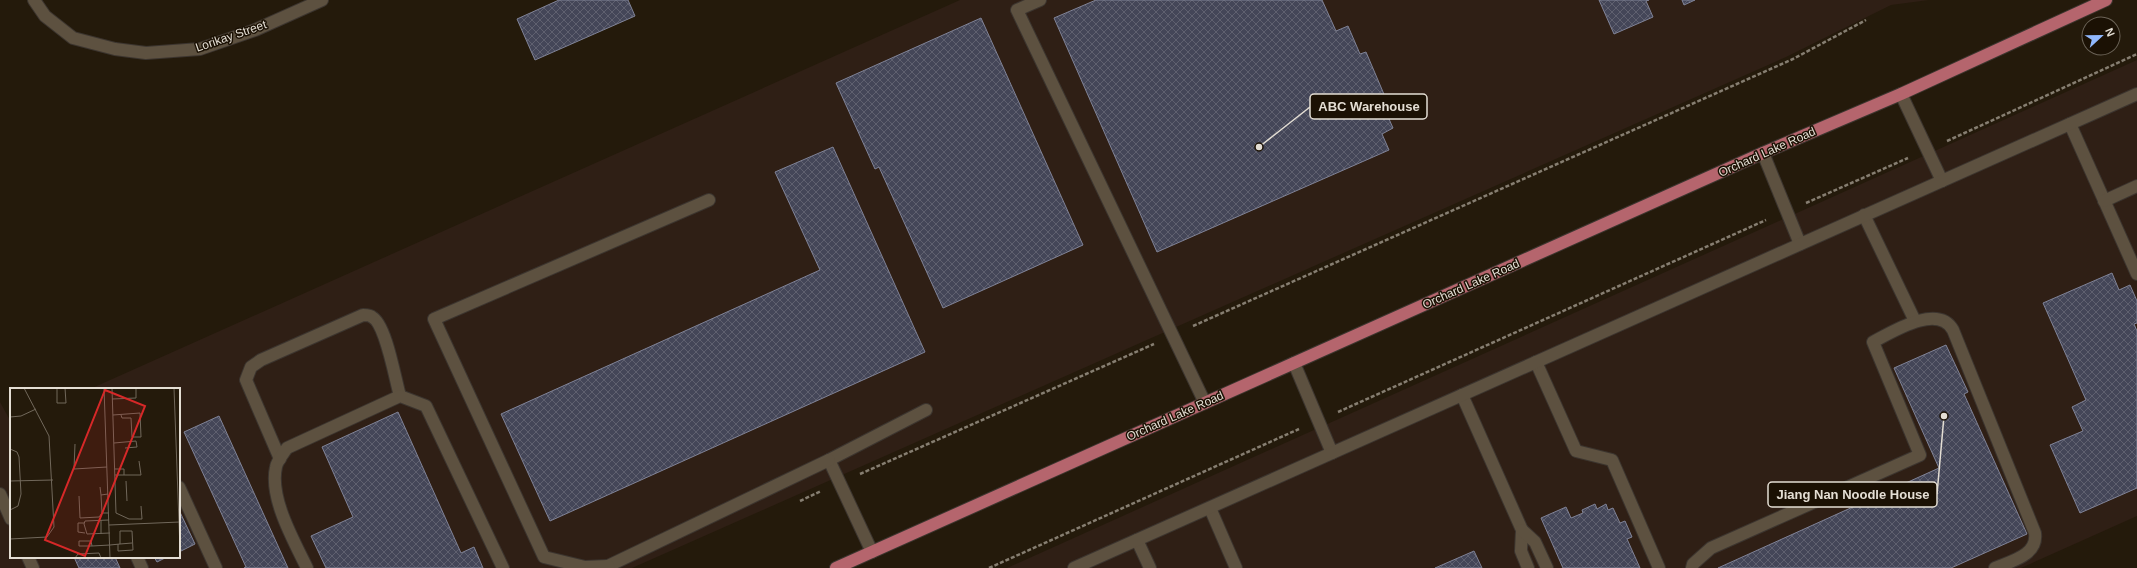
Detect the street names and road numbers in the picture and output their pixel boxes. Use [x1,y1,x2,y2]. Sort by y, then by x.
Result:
street label: Lorikay Street [194,17,269,55]
street label: Orchard Lake Road [1716,124,1818,180]
street label: Orchard Lake Road [1420,256,1522,312]
street label: Orchard Lake Road [1124,388,1226,444]

